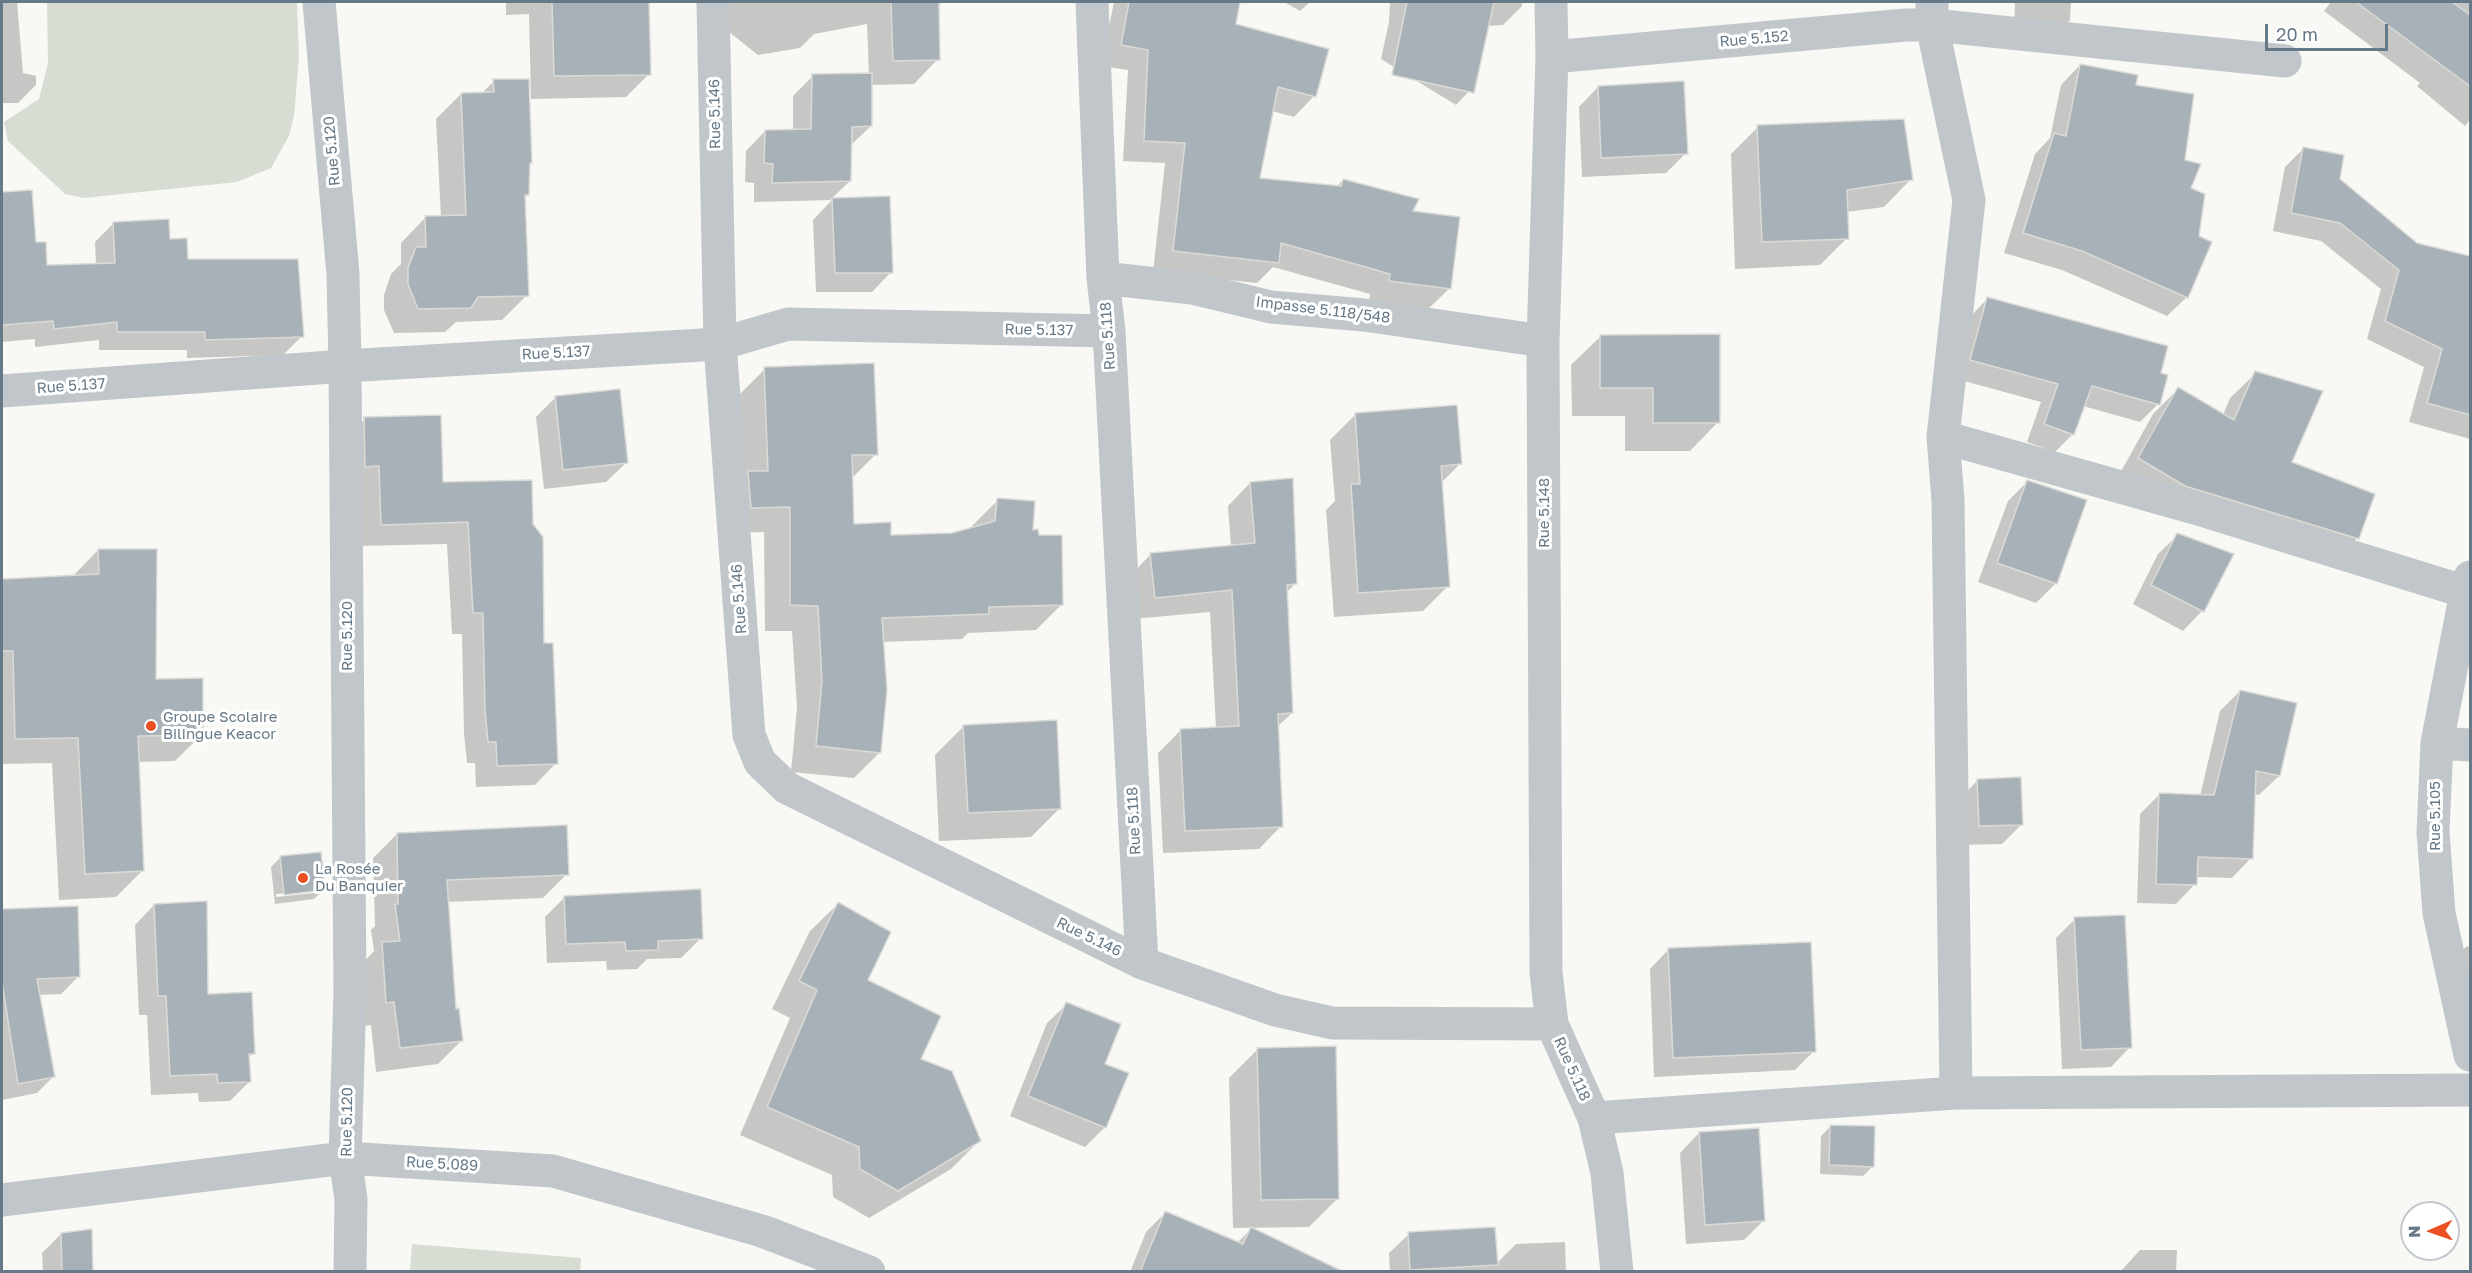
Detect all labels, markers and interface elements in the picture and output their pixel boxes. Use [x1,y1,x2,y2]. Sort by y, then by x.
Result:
scale bar [2268,12,2391,50]
text: 20 m [2276,23,2318,45]
street label: Rue 5.152 [1719,27,1789,51]
street label: Rue 5.146 [705,79,725,149]
street label: Rue 5.120 [320,115,344,187]
street label: Impasse 5.118/548 [1255,293,1391,327]
street label: Rue 5.118 [1097,301,1119,371]
street label: Rue 5.137 [1005,320,1073,340]
street label: Rue 5.137 [521,342,591,364]
street label: Rue 5.137 [36,375,106,397]
street label: Rue 5.148 [1535,478,1553,548]
street label: Rue 5.146 [728,563,750,635]
street label: Rue 5.120 [338,601,356,671]
place label: Groupe Scolaire Bilingue Keacor [163,708,277,743]
marker: Groupe Scolaire Bilingue Keacor [144,719,158,733]
street label: Rue 5.105 [2426,781,2444,851]
street label: Rue 5.118 [1123,786,1145,856]
place label: La Rosée Du Banquier [315,860,403,895]
marker: La Rosée Du Banquier [296,871,310,885]
street label: Rue 5.146 [1054,914,1124,960]
street label: Rue 5.118 [1550,1034,1594,1104]
street label: Rue 5.120 [337,1087,357,1157]
street label: Rue 5.089 [406,1153,478,1175]
north arrow [2400,1201,2460,1261]
text: N [2404,1225,2424,1238]

